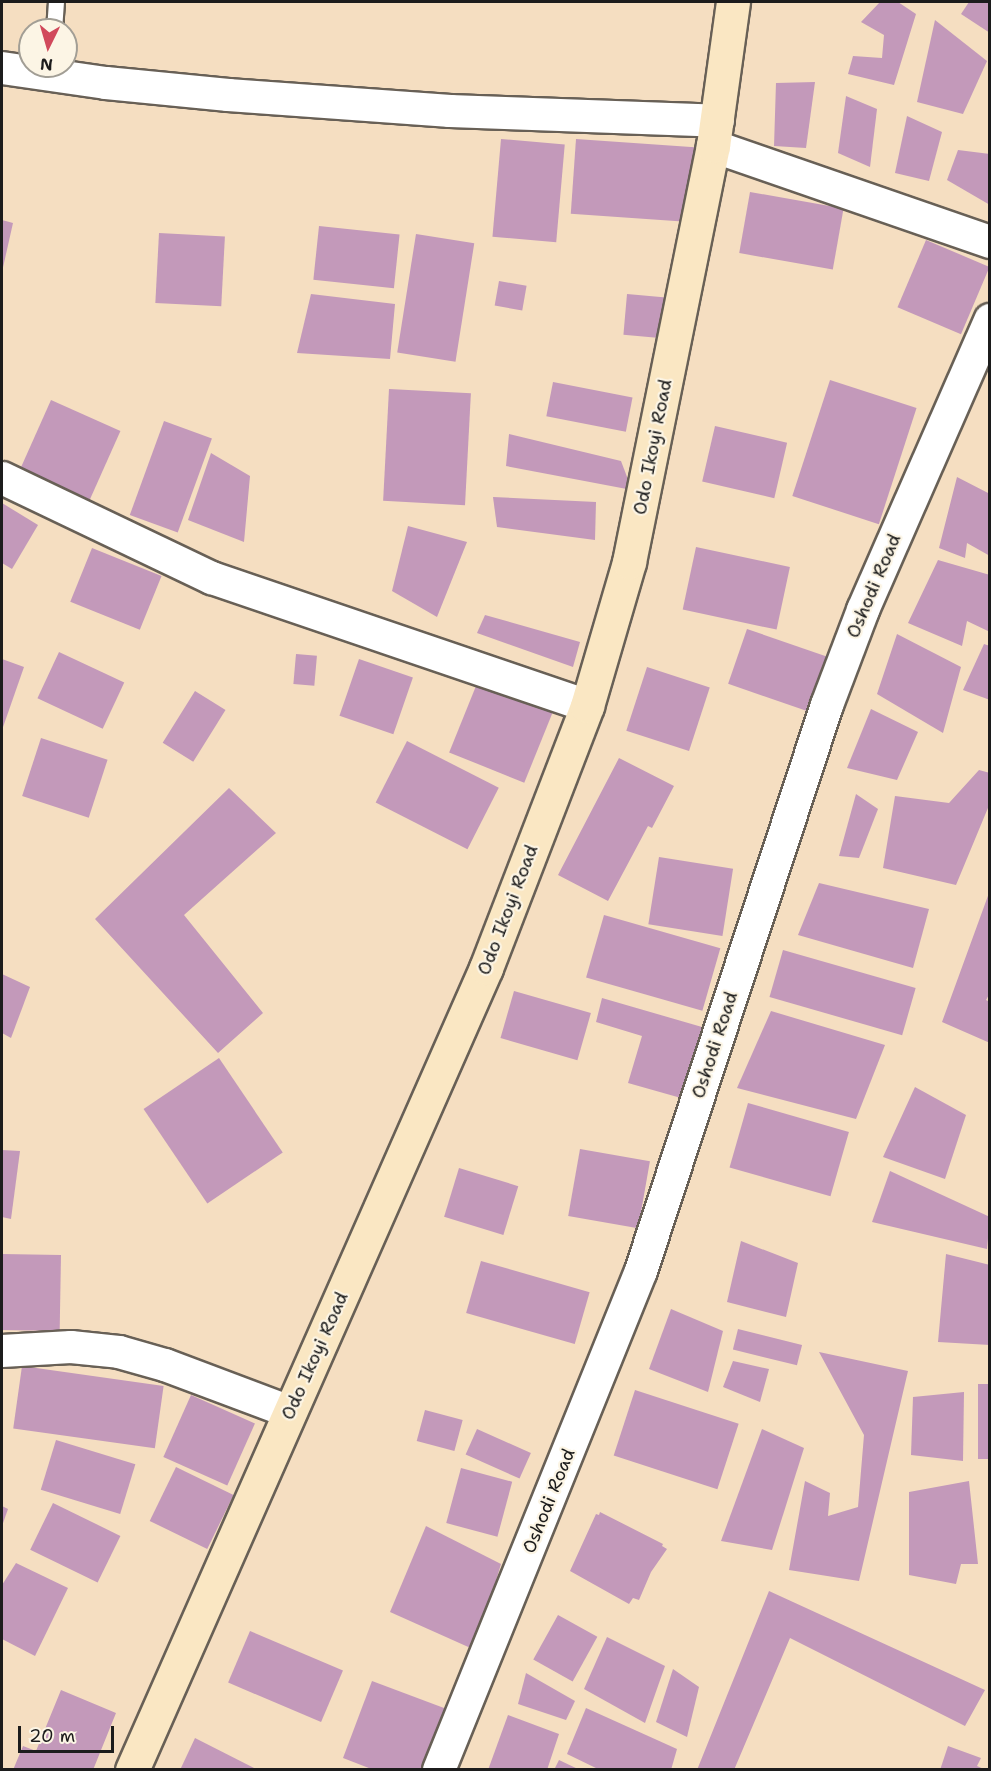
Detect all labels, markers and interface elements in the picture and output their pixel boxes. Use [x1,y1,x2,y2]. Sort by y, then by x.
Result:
north arrow [18,18,78,78]
text: N [39,53,54,75]
street label: Odo Ikoyi Road [629,377,677,517]
street label: Oshodi Road [842,531,906,641]
street label: Odo Ikoyi Road [473,842,543,978]
street label: Oshodi Road [688,989,742,1101]
street label: Odo Ikoyi Road [277,1289,353,1423]
street label: Oshodi Road [518,1445,580,1557]
scale bar [21,1714,117,1752]
text: 20 m [29,1724,75,1748]

